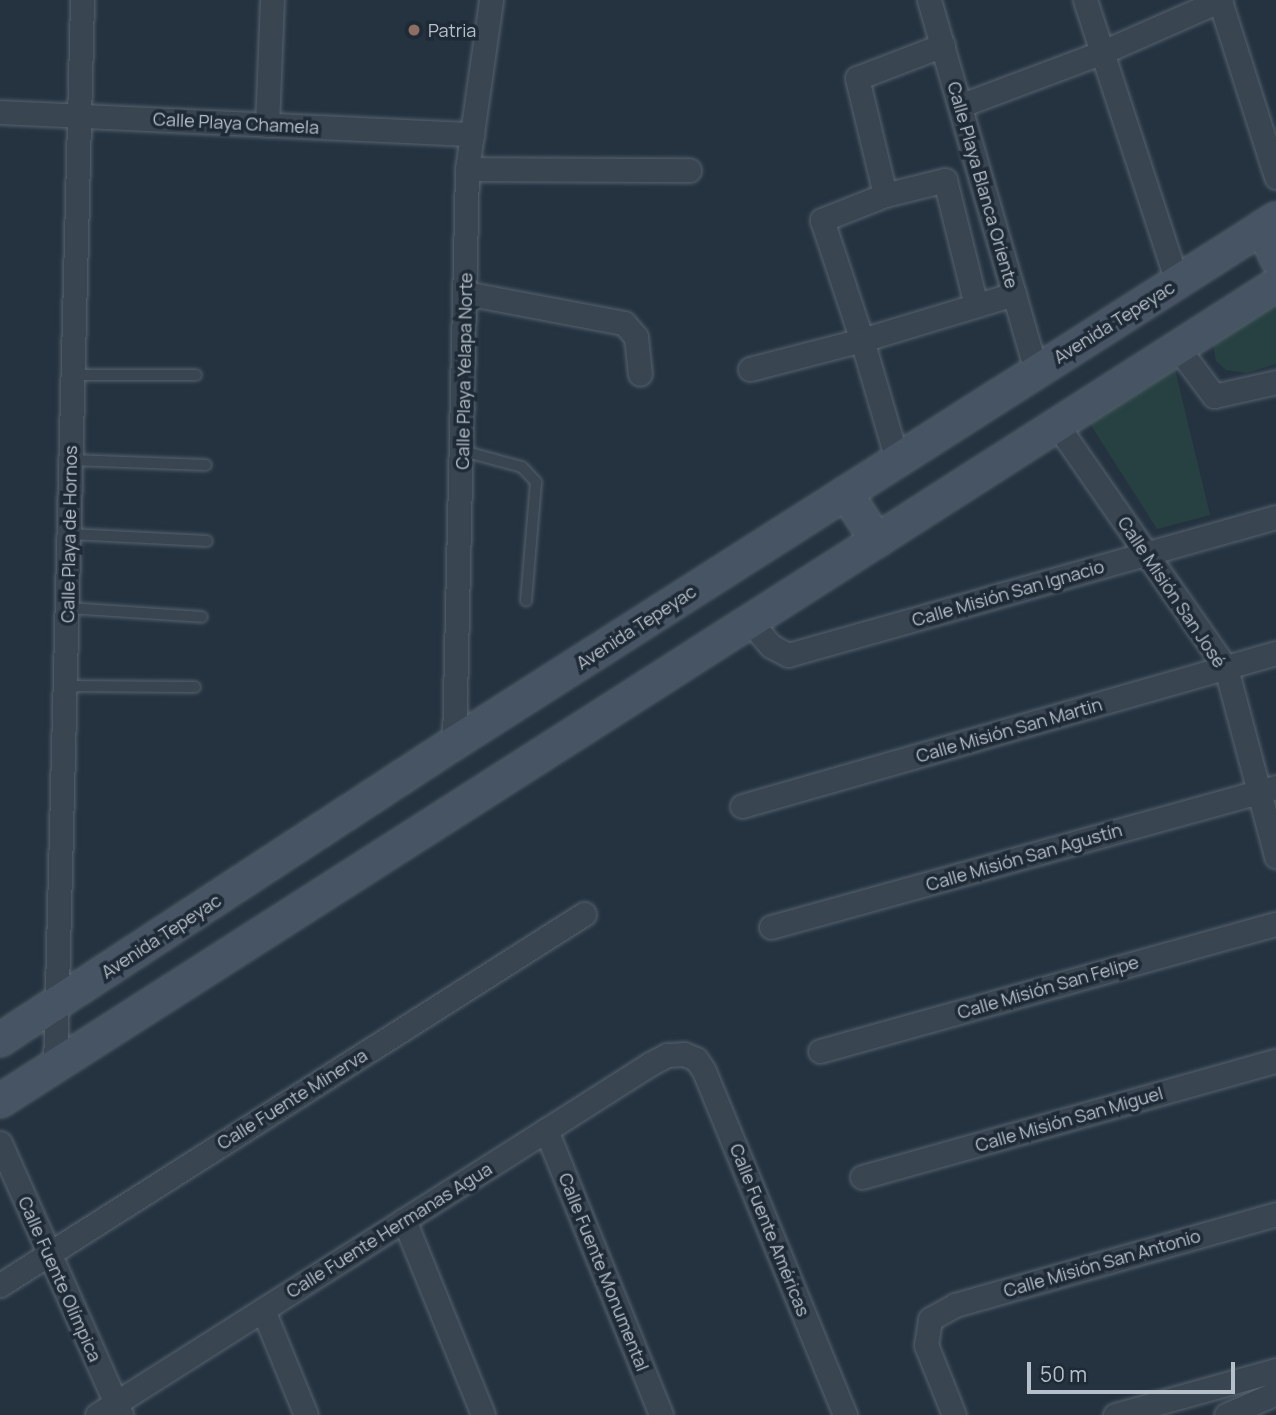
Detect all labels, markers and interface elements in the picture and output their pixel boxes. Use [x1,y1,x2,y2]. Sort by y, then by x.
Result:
place label: Patria [428,19,476,41]
marker: Patria [406,22,422,38]
street label: Calle Playa Blanca Oriente [943,79,1023,291]
street label: Calle Playa Chamela [152,108,320,138]
street label: Calle Playa Yelapa Norte [451,272,477,470]
street label: Avenida Tepeyac [1050,276,1178,368]
street label: Calle Playa de Hornos [57,445,81,623]
street label: Calle Misión San José [1113,512,1231,672]
street label: Calle Misión San Ignacio [909,555,1107,631]
street label: Avenida Tepeyac [572,580,700,674]
street label: Calle Misión San Martin [914,693,1104,767]
street label: Calle Misión San Agustín [923,819,1125,895]
street label: Avenida Tepeyac [97,889,225,983]
street label: Calle Misión San Felipe [955,951,1141,1023]
street label: Calle Fuente Minerva [213,1044,371,1154]
street label: Calle Misión San Miguel [973,1082,1165,1156]
street label: Calle Fuente Américas [725,1141,815,1319]
street label: Calle Fuente Hermanas Agua [282,1158,496,1302]
street label: Calle Fuente Monumental [554,1170,654,1374]
street label: Calle Fuente Olímpica [14,1193,106,1365]
street label: Calle Misión San Antonio [1001,1225,1203,1301]
scale bar [1031,1348,1239,1392]
text: 50 m [1040,1360,1087,1388]

